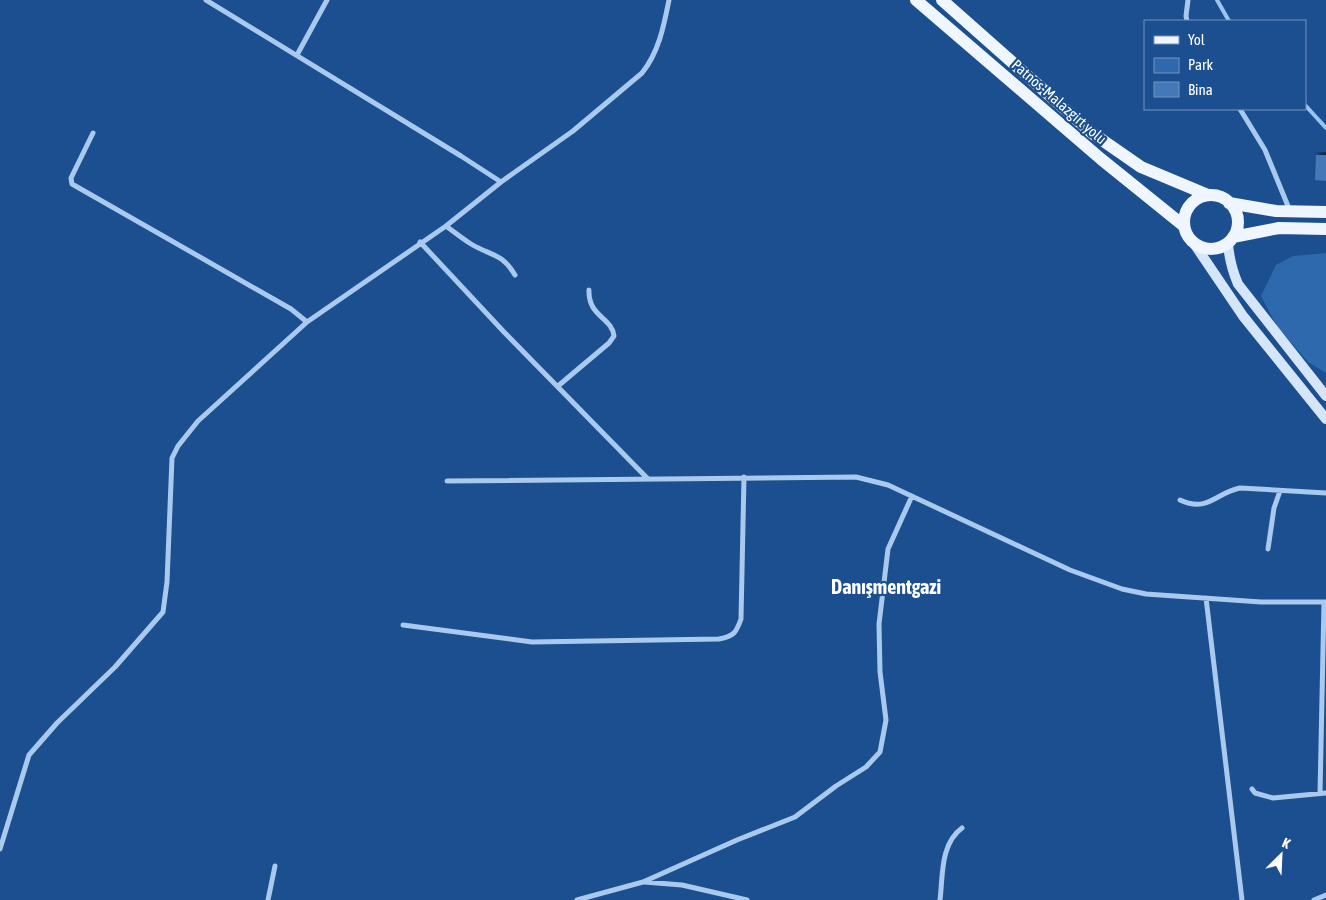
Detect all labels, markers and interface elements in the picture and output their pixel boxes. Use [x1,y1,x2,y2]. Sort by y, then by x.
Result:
legend [1144,20,1306,110]
text: Yol [1188,31,1205,48]
street label: Patnos-Malazgirt yolu [1008,56,1110,147]
text: Park [1188,56,1213,73]
text: Bina [1188,81,1213,98]
district label: Danışmentgazi [831,575,941,598]
north arrow [1256,830,1306,880]
text: K [1280,834,1293,852]

